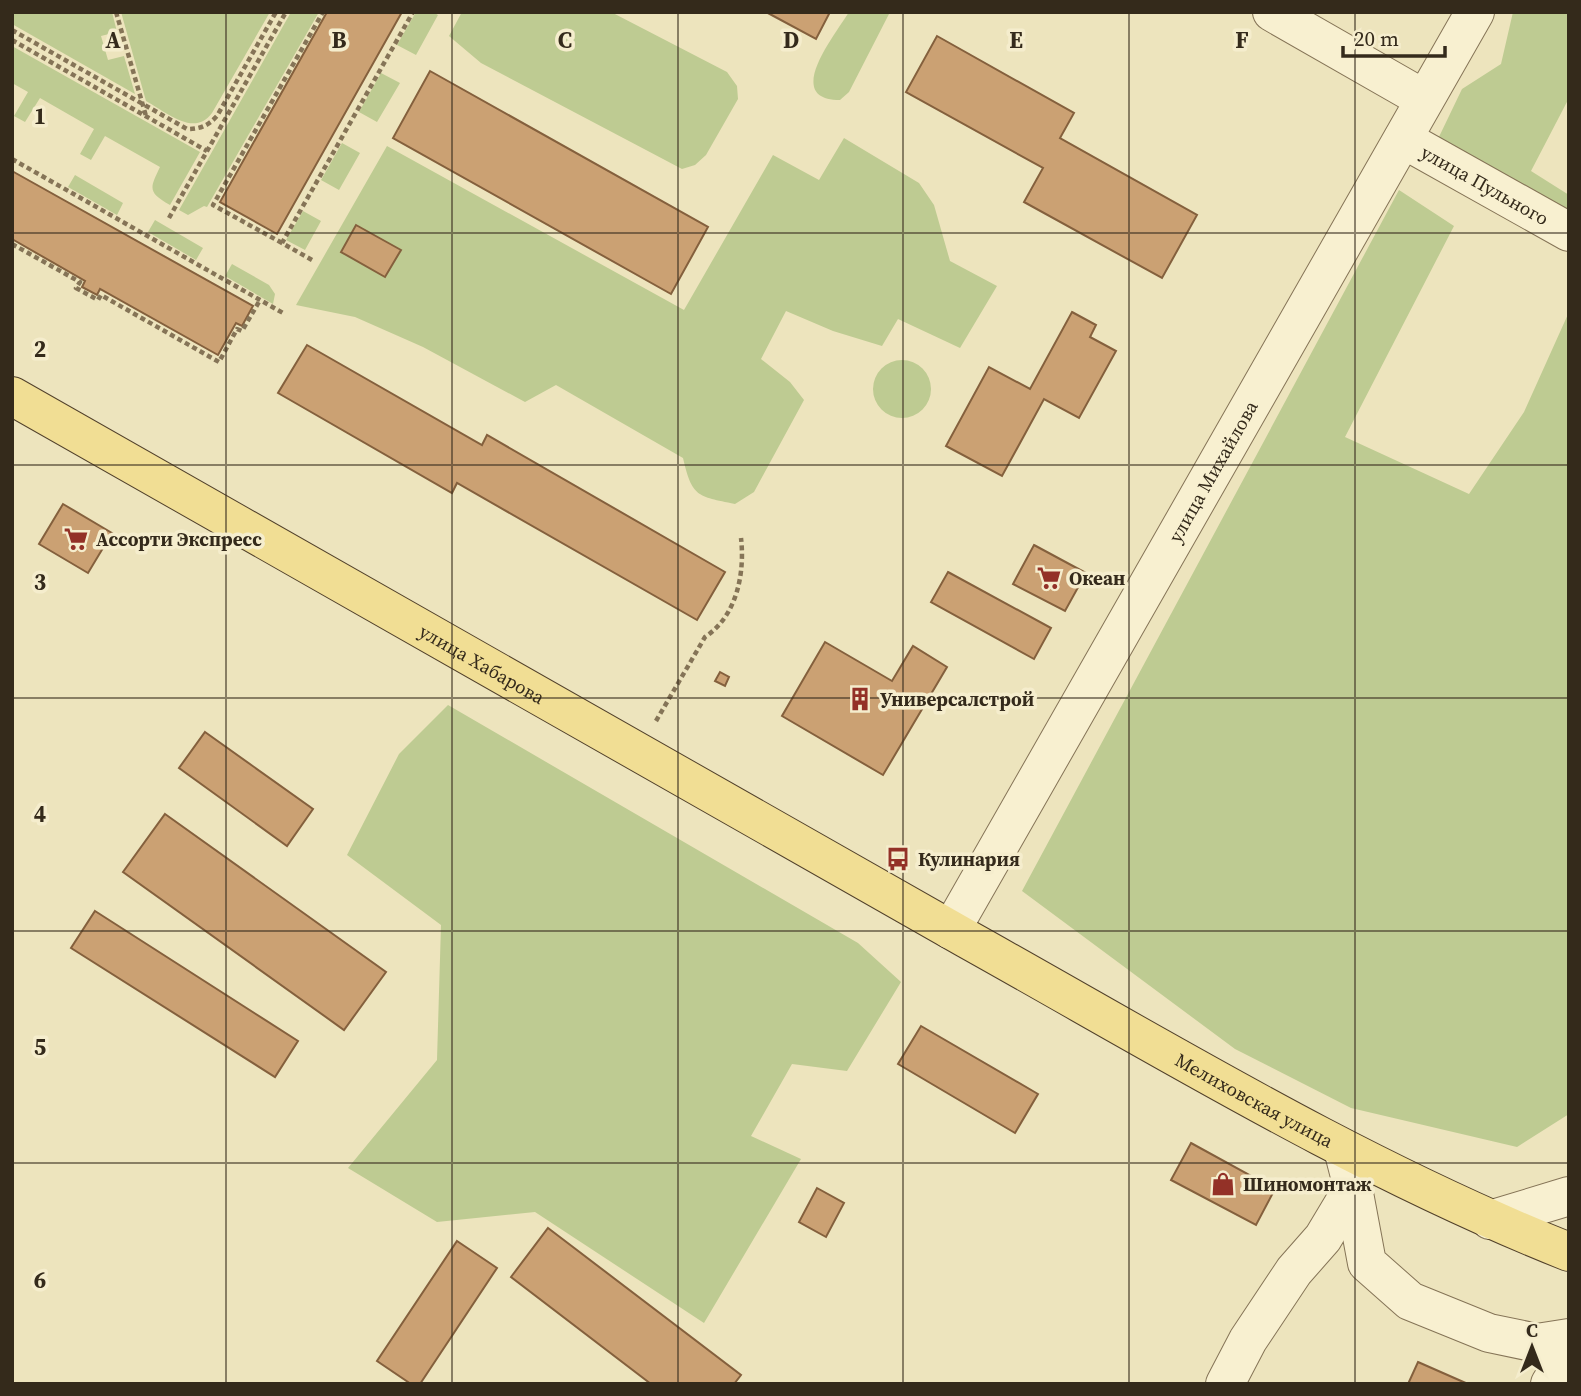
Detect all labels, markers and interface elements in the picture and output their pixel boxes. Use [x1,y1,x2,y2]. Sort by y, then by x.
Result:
scale bar [1343,14,1444,58]
text: A [105,24,121,56]
text: B [332,24,347,56]
text: C [558,24,572,56]
text: D [783,24,799,56]
text: E [1009,24,1023,56]
text: F [1235,24,1249,56]
text: 20 m [1354,24,1399,53]
text: 1 [34,100,46,132]
street label: улица Пульного [1416,139,1554,231]
text: 2 [34,333,46,365]
street label: улица Михайлова [1162,395,1264,547]
supermarket icon: Ассорти Экспресс [62,525,90,553]
place label: Ассорти Экспресс [96,526,262,552]
supermarket icon: Океан [1035,564,1063,592]
place label: Океан [1069,565,1125,591]
text: 3 [34,566,46,598]
street label: улица Хабарова [415,618,550,710]
building icon: Универсалстрой [846,685,874,713]
place label: Универсалстрой [880,686,1034,712]
text: 4 [34,798,46,830]
bus stop icon: Кулинария [884,845,912,873]
place label: Кулинария [918,846,1020,872]
text: 5 [34,1031,46,1063]
street label: Мелиховская улица [1171,1046,1338,1154]
shop icon: Шиномонтаж [1209,1170,1237,1198]
place label: Шиномонтаж [1243,1171,1372,1197]
text: 6 [34,1264,46,1296]
north arrow [1497,1312,1567,1382]
text: С [1526,1317,1538,1343]

